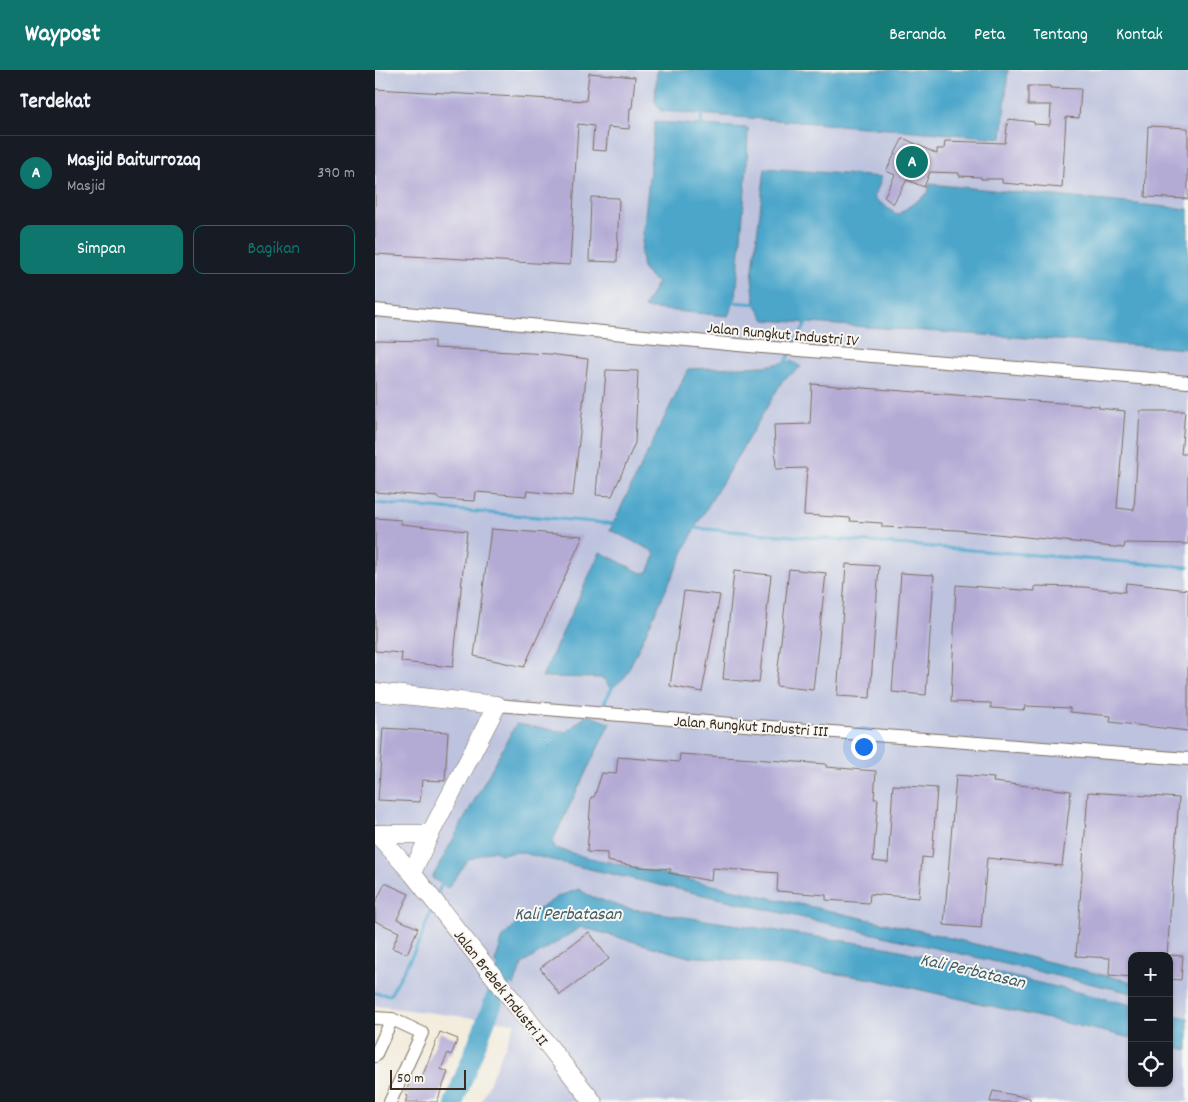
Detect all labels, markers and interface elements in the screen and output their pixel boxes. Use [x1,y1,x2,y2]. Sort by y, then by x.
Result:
text: Waypost [25,18,100,52]
text: Beranda [889,23,946,48]
text: Peta [974,23,1005,48]
text: Tentang [1033,23,1088,48]
text: Kontak [1116,23,1163,48]
text: Terdekat [20,88,91,118]
pin: A [896,143,928,181]
text: Masjid Baiturrozaq [67,148,201,175]
text: A [32,162,40,185]
text: 390 m [317,162,355,185]
text: Masjid [67,175,105,198]
button: Simpan [20,225,183,274]
button: Bagikan [193,225,355,274]
street label: Jalan Rungkut Industri IV [706,317,860,354]
street label: Jalan Rungkut Industri III [673,711,829,744]
your location [851,734,877,760]
water label: Kali Perbatasan [515,903,622,928]
street label: Jalan Brebek Industri II [447,925,553,1052]
water label: Kali Perbatasan [918,948,1028,997]
map controls [1128,952,1173,1087]
button: + [1128,952,1173,997]
button: − [1128,997,1173,1042]
button: locate [1128,1042,1173,1087]
scale bar [390,1067,466,1090]
text: 50 m [397,1069,424,1089]

